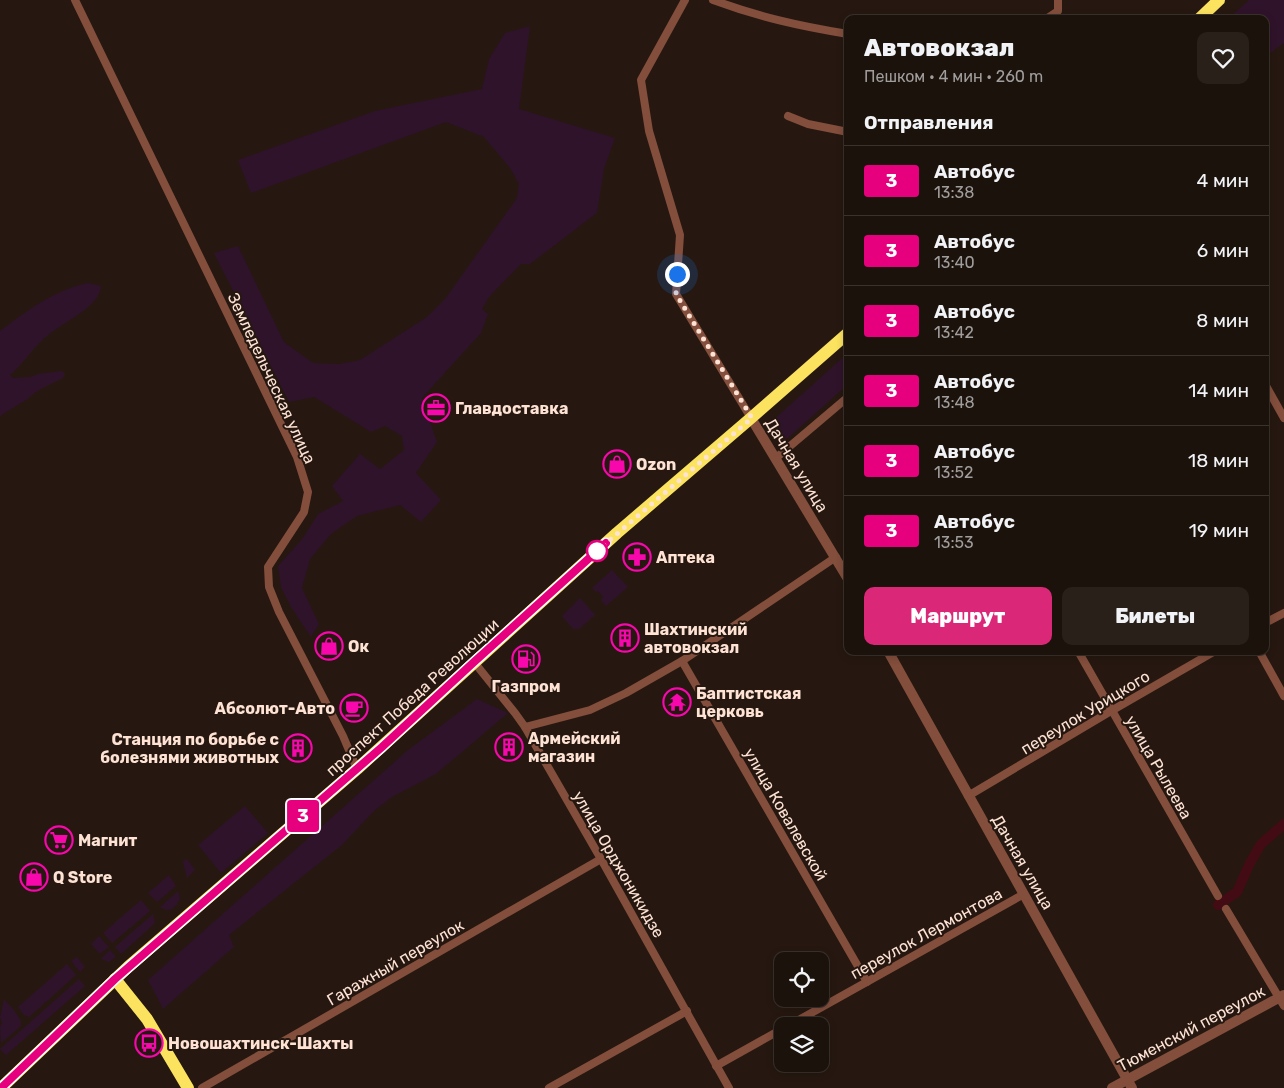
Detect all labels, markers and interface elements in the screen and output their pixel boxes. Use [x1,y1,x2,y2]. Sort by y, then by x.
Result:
button: heart [1197,32,1249,84]
text: Автовокзал [864,34,1014,62]
text: Пешком · 4 мин · 260 m [864,67,1043,86]
text: Отправления [864,111,994,134]
text: Автобус [934,160,1015,183]
text: 4 мин [1196,169,1249,192]
text: 3 [886,170,897,192]
text: 13:38 [934,183,974,202]
text: Автобус [934,230,1015,253]
text: 6 мин [1197,239,1249,262]
text: 3 [886,240,897,262]
text: 13:40 [934,253,975,272]
your location [665,262,690,287]
street label: Земледельческая улица [224,290,320,467]
text: Автобус [934,300,1015,323]
text: 8 мин [1196,309,1249,332]
text: 3 [886,310,897,332]
text: 13:42 [934,323,974,342]
text: Автобус [934,370,1015,393]
text: 14 мин [1188,379,1249,402]
text: 3 [886,380,897,402]
office icon: Главдоставка [421,393,451,423]
text: 13:48 [934,393,975,412]
place label: Главдоставка [455,399,568,418]
street label: Дачная улица [761,415,832,516]
text: Автобус [934,440,1015,463]
shop icon: Ozon [602,449,632,479]
text: 18 мин [1188,449,1249,472]
text: 3 [886,450,897,472]
place label: Ozon [636,455,676,474]
text: 13:52 [934,463,973,482]
text: Автобус [934,510,1015,533]
text: 19 мин [1189,519,1249,542]
text: 3 [886,520,897,542]
text: 13:53 [934,533,974,552]
unlabelled marker [586,540,608,562]
pharmacy icon: Аптека [622,542,652,572]
place label: Аптека [656,548,715,567]
button: Маршрут [864,587,1052,645]
button: Билеты [1062,587,1249,645]
street label: проспект Победа Революции [322,615,503,780]
place label: Шахтинский автовокзал [644,620,747,657]
building icon: Шахтинский автовокзал [610,623,640,653]
shop icon: Ок [314,631,344,661]
place label: Ок [348,637,369,656]
fuel station icon: Газпром [511,644,541,674]
street label: переулок Урицкого [1017,666,1153,758]
place label: Газпром [492,677,560,696]
place label: Баптистская церковь [696,684,801,721]
temple icon: Баптистская церковь [662,687,692,717]
cafe icon: Абсолют-Авто [339,693,369,723]
place label: Абсолют-Авто [215,699,335,718]
street label: улица Рылеева [1121,712,1196,822]
place label: Армейский магазин [528,729,620,766]
place label: Станция по борьбе с болезнями животных [100,730,280,767]
building icon: Армейский магазин [494,732,524,762]
building icon: Станция по борьбе с болезнями животных [283,733,313,763]
street label: улица Ковалевской [740,745,831,884]
street label: улица Орджоникидзе [569,787,668,941]
line badge: 3 [287,800,319,832]
text: 3 [297,805,309,827]
street label: Дачная улица [988,812,1057,913]
supermarket icon: Магнит [44,825,74,855]
place label: Магнит [78,831,137,850]
shop icon: Q Store [19,862,49,892]
place label: Q Store [53,868,112,887]
street label: переулок Лермонтова [847,884,1005,983]
street label: Гаражный переулок [323,915,467,1009]
map controls [774,952,829,1072]
button: locate [774,952,829,1007]
street label: Тюменский переулок [1114,981,1269,1075]
button: layers [774,1017,829,1072]
bus stop icon: Новошахтинск-Шахты [134,1028,164,1058]
place label: Новошахтинск-Шахты [168,1034,353,1053]

